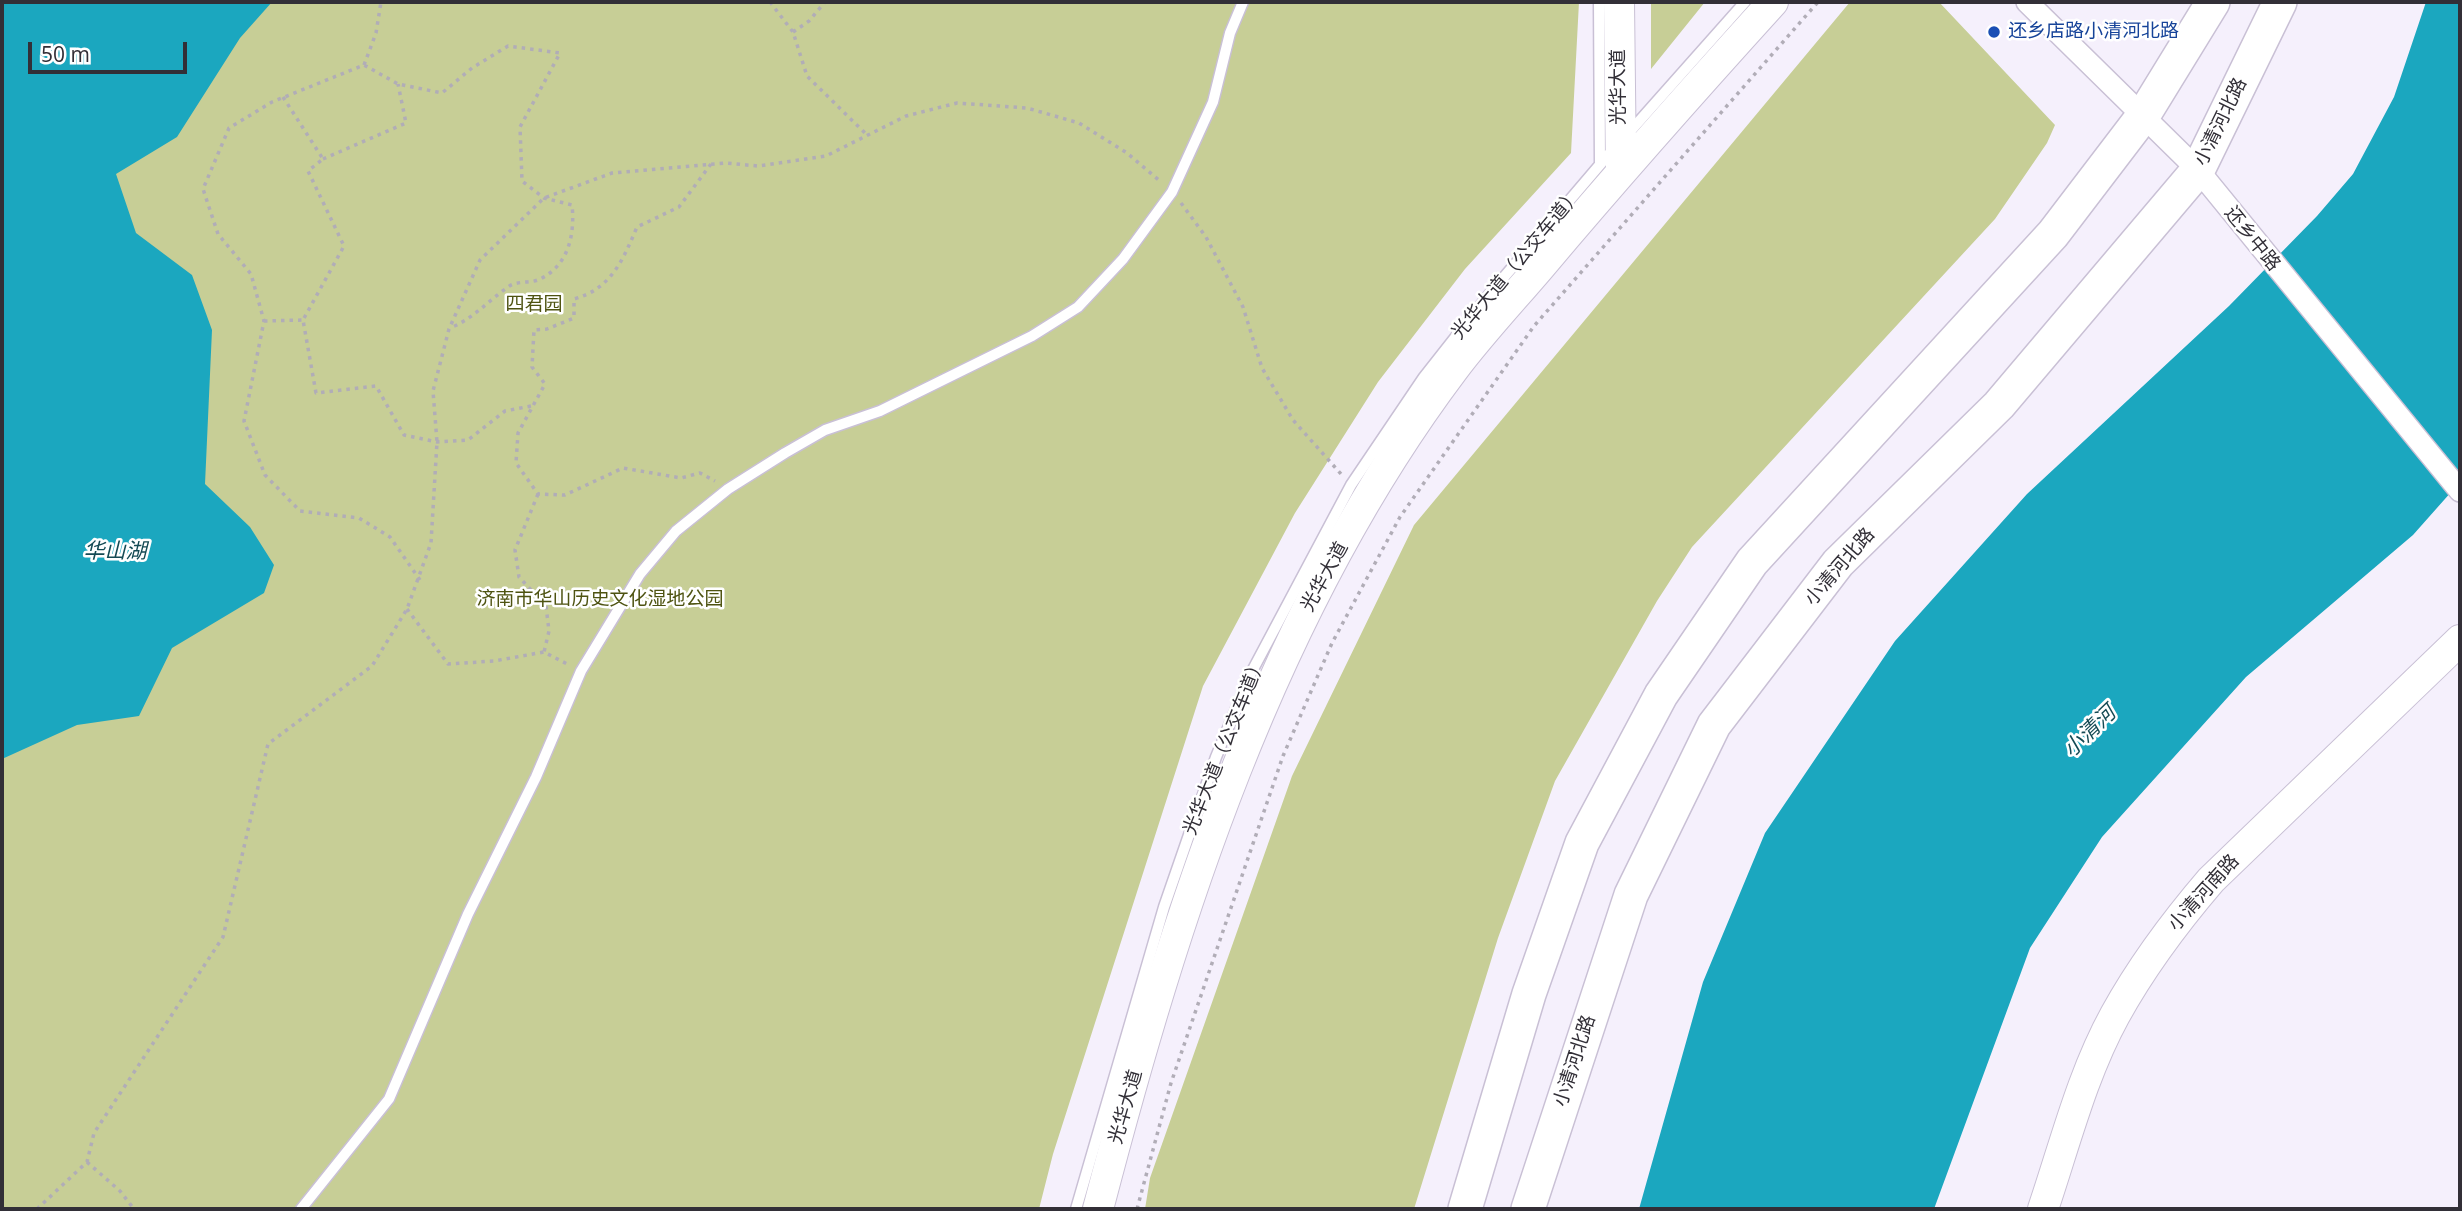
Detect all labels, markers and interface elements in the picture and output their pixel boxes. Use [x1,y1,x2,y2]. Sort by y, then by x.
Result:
place label: 还乡店路小清河北路 [2008,21,2179,43]
marker: 还乡店路小清河北路 [1986,24,2002,40]
scale bar [32,28,191,72]
text: 50 m [41,40,90,68]
street label: 光华大道 [1608,49,1630,125]
street label: 小清河北路 [2190,74,2252,170]
street label: 光华大道（公交车道） [1447,184,1587,344]
street label: 还乡中路 [2219,202,2285,276]
park label: 四君园 [506,294,562,316]
street label: 小清河北路 [1800,524,1880,610]
street label: 光华大道 [1297,538,1353,616]
water label: 华山湖 [84,539,146,565]
park label: 济南市华山历史文化湿地公园 [477,589,723,611]
street label: 光华大道（公交车道） [1179,654,1271,838]
water label: 小清河 [2059,701,2121,763]
street label: 小清河南路 [2164,850,2244,936]
street label: 小清河北路 [1549,1012,1601,1110]
street label: 光华大道 [1105,1067,1147,1147]

